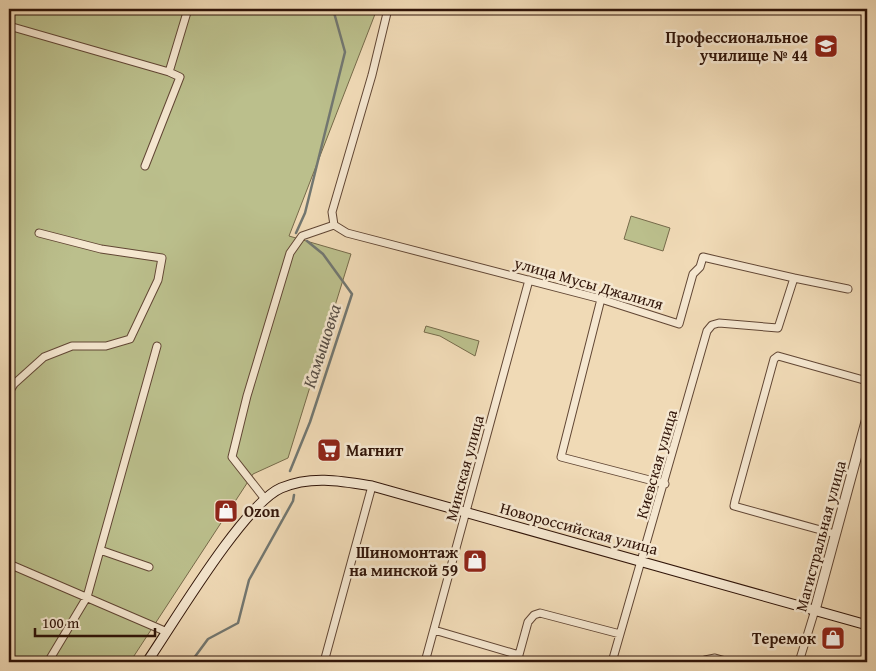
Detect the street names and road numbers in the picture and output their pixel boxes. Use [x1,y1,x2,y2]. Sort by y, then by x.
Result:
street label: улица Мусы Джалиля [511,250,666,316]
street label: Киевская улица [629,406,683,521]
street label: Минская улица [438,412,490,524]
street label: Магистральная улица [788,457,852,614]
street label: Новороссийская улица [497,495,661,561]

